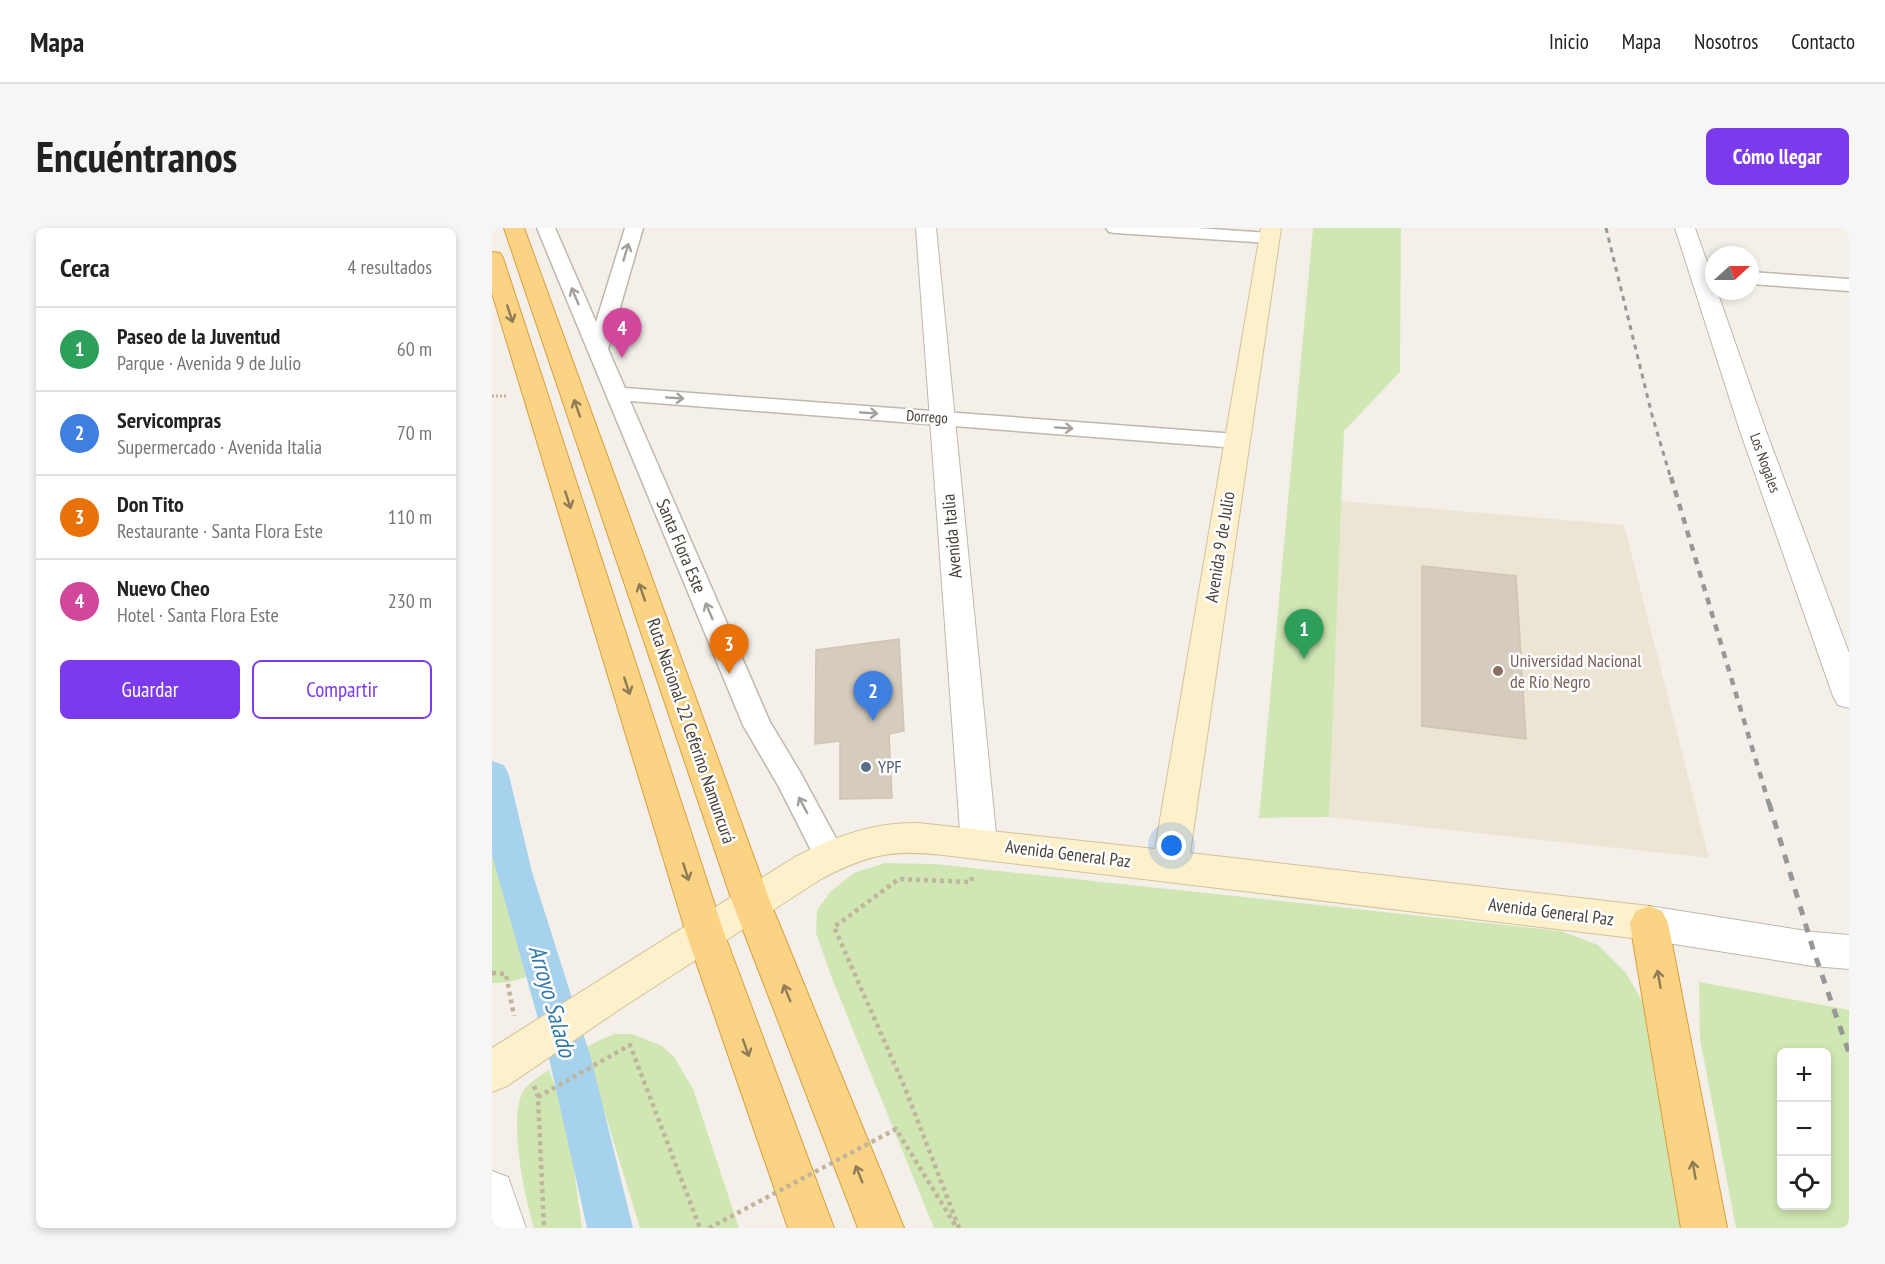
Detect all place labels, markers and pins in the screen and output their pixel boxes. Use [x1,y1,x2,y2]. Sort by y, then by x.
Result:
pin: 4 [602,308,642,358]
pin: 1 [1284,610,1324,659]
pin: 3 [710,624,748,674]
place label: Universidad Nacional de Río Negro [1510,649,1642,693]
marker: Universidad Nacional de Río Negro [1491,664,1505,678]
pin: 2 [854,672,892,721]
place label: YPF [878,755,902,778]
marker: YPF [859,760,873,774]

